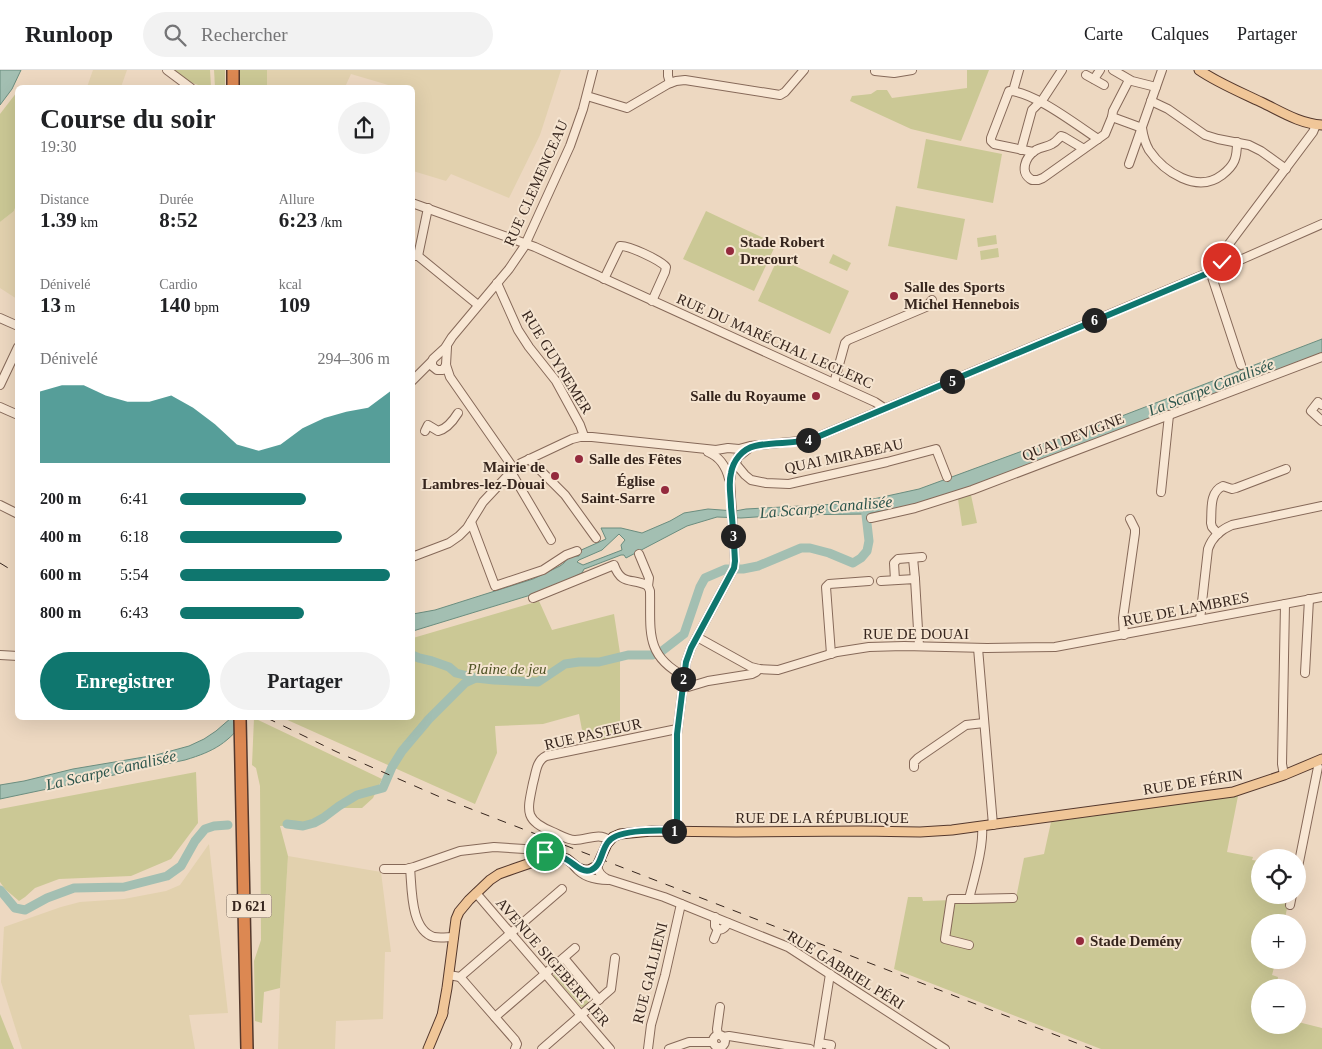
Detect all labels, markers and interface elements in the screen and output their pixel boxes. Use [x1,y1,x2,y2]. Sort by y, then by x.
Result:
search box [143,12,493,57]
text: Runloop [25,21,113,47]
icon: search [161,21,189,49]
text: Rechercher [201,24,288,45]
text: Carte [1084,24,1123,44]
text: Calques [1151,24,1209,44]
text: Partager [1237,24,1297,44]
button: share [338,102,390,154]
text: Course du soir [40,103,216,134]
street label: RUE CLEMENCEAU [501,117,571,248]
text: 19:30 [40,138,76,155]
text: Distance [40,192,89,207]
text: Durée [159,192,194,207]
text: Allure [279,192,314,207]
text: 1.39 [40,208,77,232]
text: 8:52 [159,208,198,232]
text: 6:23 [279,208,317,232]
text: km [77,215,98,230]
text: /km [317,215,342,230]
place label: Stade Robert Drecourt [740,234,825,267]
pin [1201,241,1243,283]
marker: Stade Robert Drecourt [724,245,736,257]
icon: check [1208,248,1236,276]
text: Dénivelé [40,277,91,292]
text: Cardio [159,277,197,292]
text: kcal [279,277,302,292]
place label: Salle des Sports Michel Hennebois [904,279,1020,312]
street label: RUE DU MARÉCHAL LECLERC [674,290,876,392]
marker: Salle des Sports Michel Hennebois [888,290,900,302]
text: 13 [40,293,61,317]
text: 140 [159,293,191,317]
text: 109 [279,293,310,317]
text: m [61,300,75,315]
text: bpm [191,300,219,315]
street label: RUE GUYNEMER [519,307,595,417]
pin: 6 [1082,308,1106,332]
text: 6 [1091,313,1098,328]
text: Dénivelé [40,350,98,367]
text: 294–306 m [318,350,390,367]
water label: La Scarpe Canalisée [1145,355,1277,420]
pin: 5 [940,368,964,394]
text: 5 [949,374,956,389]
place label: Salle du Royaume [690,388,806,404]
marker: Salle du Royaume [810,390,822,402]
street label: QUAI DEVIGNE [1020,410,1126,464]
pin: 4 [796,428,820,452]
text: 4 [805,433,812,448]
street label: QUAI MIRABEAU [783,436,905,476]
place label: Salle des Fêtes [589,451,682,467]
marker: Salle des Fêtes [573,453,585,465]
place label: Mairie de Lambres-lez-Douai [422,459,545,492]
marker: Mairie de Lambres-lez-Douai [549,470,561,482]
place label: Église Saint-Sarre [581,473,655,506]
marker: Église Saint-Sarre [659,484,671,496]
text: 200 m [40,490,81,507]
text: 6:41 [120,490,148,507]
water label: La Scarpe Canalisée [758,493,893,522]
pin: 3 [720,524,746,548]
text: 400 m [40,528,81,545]
text: 6:18 [120,528,148,545]
text: 3 [730,529,737,544]
text: 600 m [40,566,81,583]
text: 5:54 [120,566,148,583]
street label: RUE DE LAMBRES [1121,589,1251,629]
text: 800 m [40,604,81,621]
text: 6:43 [120,604,148,621]
street label: RUE DE DOUAI [863,626,969,642]
button: Enregistrer [40,652,210,710]
button: Partager [220,652,390,710]
park label: Plaine de jeu [466,661,547,677]
pin: 2 [670,666,696,692]
text: 2 [680,672,687,687]
street label: RUE PASTEUR [543,715,643,753]
water label: La Scarpe Canalisée [43,747,178,794]
street label: RUE DE FÉRIN [1142,766,1244,798]
street label: RUE DE LA RÉPUBLIQUE [735,810,909,826]
pin: 1 [662,818,686,844]
text: 1 [671,824,678,839]
pin [524,831,566,873]
icon: arrive [531,838,559,866]
map controls [1251,849,1306,1034]
button: locate [1251,849,1306,904]
road number: D 621 [226,894,272,918]
street label: AVENUE SIGEBERT 1ER [493,895,613,1029]
button: + [1251,914,1306,969]
street label: RUE GALLIENI [630,921,670,1025]
street label: RUE GABRIEL PÉRI [785,928,907,1012]
place label: Stade Demény [1090,933,1183,949]
marker: Stade Demény [1074,935,1086,947]
button: − [1251,979,1306,1034]

